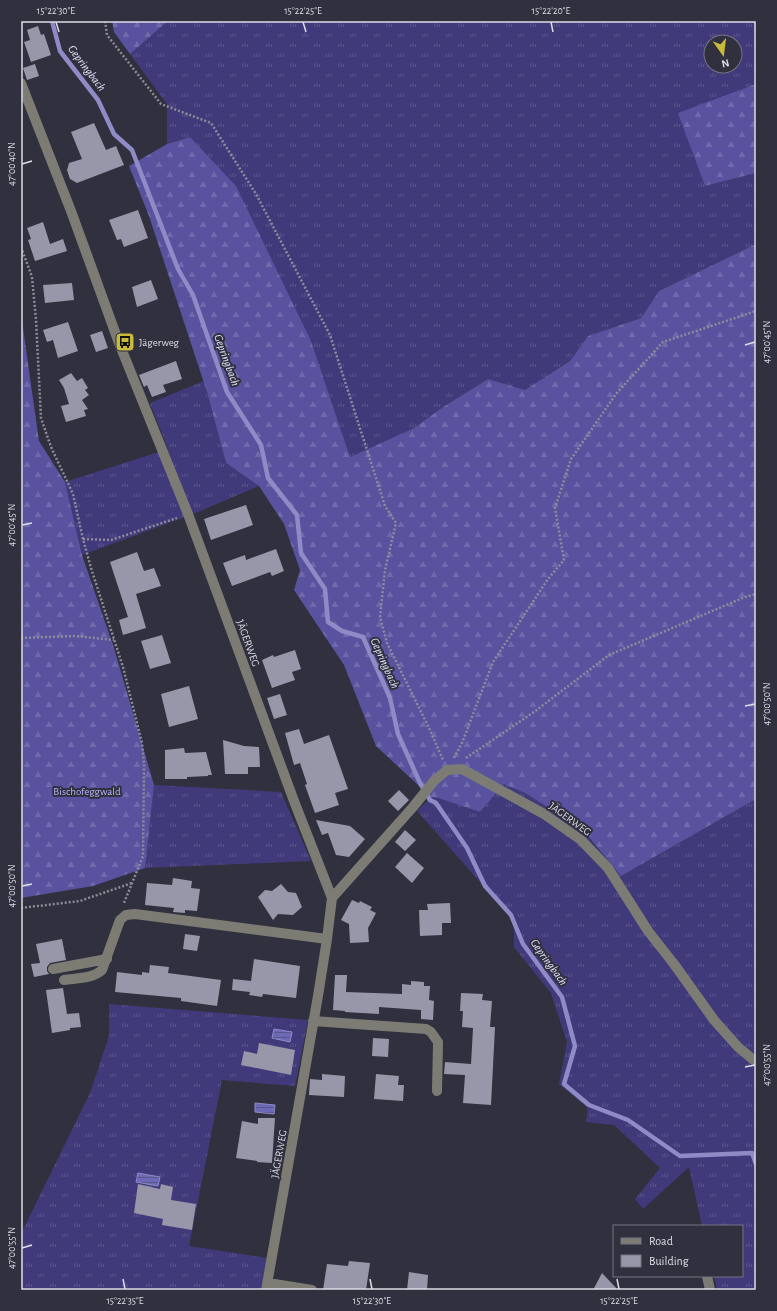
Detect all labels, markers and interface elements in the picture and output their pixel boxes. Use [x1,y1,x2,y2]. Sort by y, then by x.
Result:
text: 15°22'30"E [37,6,75,16]
text: 15°22'25"E [284,6,322,16]
text: 15°22'20"E [532,6,571,16]
north arrow [703,34,743,74]
water label: Gepringbach [65,43,108,94]
text: N [720,57,730,69]
text: 47°00'40"N [7,142,17,186]
text: 47°00'45"N [762,321,772,363]
bus stop icon: Jägerweg [114,331,136,353]
water label: Gepringbach [211,333,242,388]
place label: Jägerweg [139,337,180,348]
text: 47°00'45"N [7,504,17,546]
street label: JÄGERWEG [234,618,262,668]
water label: Gepringbach [368,636,401,691]
text: 47°00'50"N [762,682,772,726]
park label: Bischofeggwald [53,786,121,797]
street label: JÄGERWEG [547,800,593,838]
text: 47°00'50"N [7,864,17,908]
water label: Gepringbach [527,937,570,988]
text: 47°00'55"N [762,1044,772,1086]
street label: JÄGERWEG [269,1129,289,1179]
legend [613,1225,743,1277]
text: 47°00'55"N [7,1227,17,1269]
text: Road [649,1235,673,1247]
text: Building [649,1255,689,1267]
text: 15°22'35"E [106,1296,144,1306]
text: 15°22'30"E [353,1296,391,1306]
text: 15°22'25"E [600,1296,638,1306]

